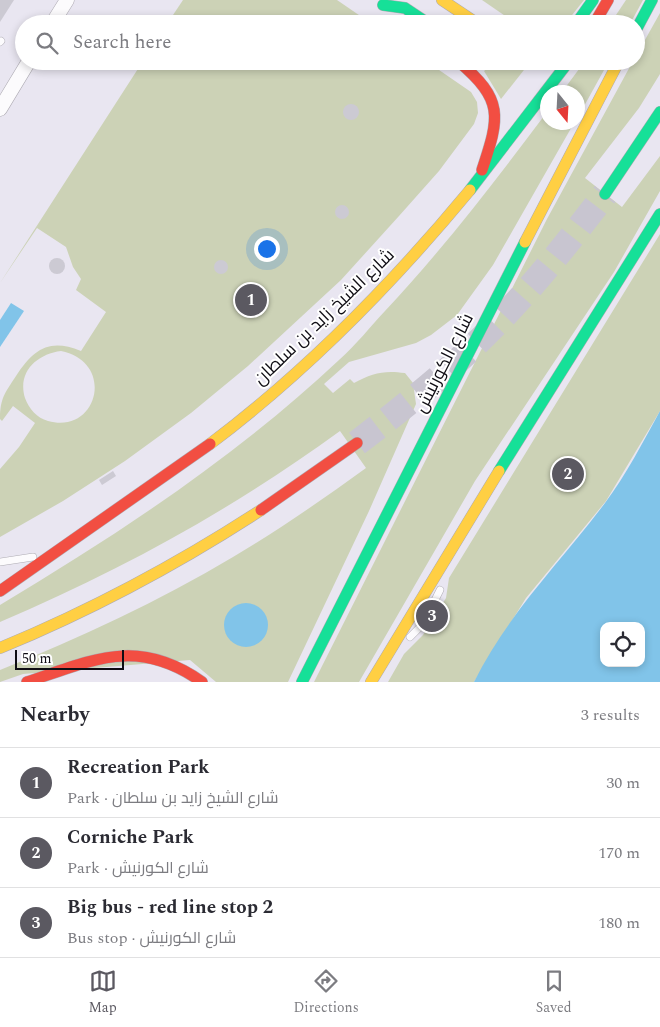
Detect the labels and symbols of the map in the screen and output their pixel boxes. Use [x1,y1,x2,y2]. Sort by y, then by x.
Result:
north arrow [540,85,585,130]
your location [254,236,280,262]
street label: شارع الشيخ زايد بن سلطان [247,242,401,392]
pin: 1 [235,281,267,319]
street label: شارع الكورنيش [407,308,481,418]
pin: 2 [552,455,584,493]
pin: 3 [416,597,448,635]
scale bar [15,647,124,670]

